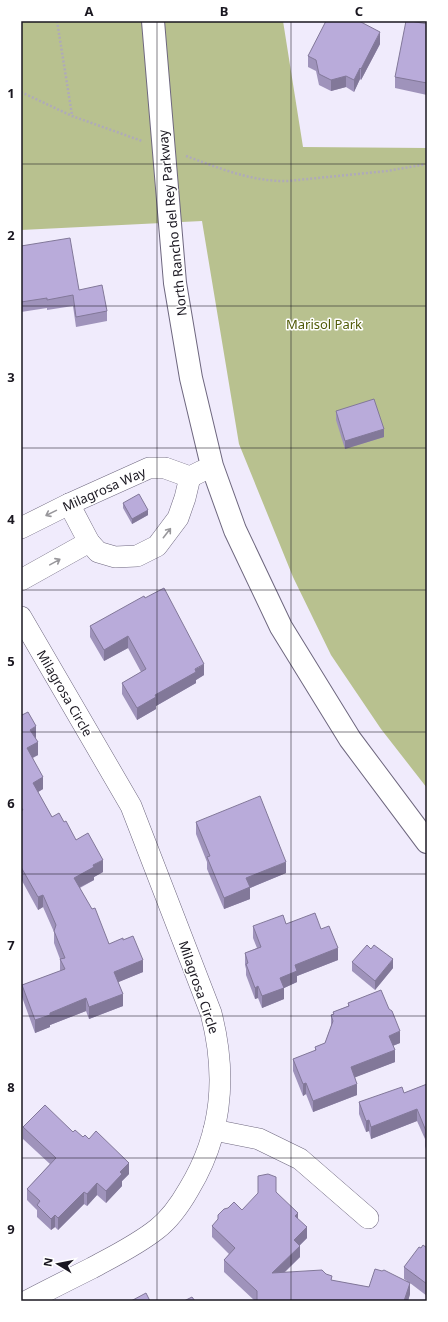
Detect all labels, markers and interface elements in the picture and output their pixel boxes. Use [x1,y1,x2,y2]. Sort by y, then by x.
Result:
text: A [85,2,94,20]
text: B [220,2,228,20]
text: C [355,2,363,20]
text: 1 [7,84,15,102]
street label: North Rancho del Rey Parkway [153,129,191,317]
text: 2 [7,226,15,244]
park label: Marisol Park [286,315,362,333]
text: 3 [7,368,15,386]
street label: Milagrosa Way [59,462,149,515]
text: 4 [7,510,15,528]
one-way arrow [45,510,57,517]
one-way arrow [162,528,171,539]
one-way arrow [49,557,61,565]
street label: Milagrosa Circle [33,646,97,740]
text: 5 [7,652,15,670]
text: 6 [7,794,15,812]
text: 7 [7,936,15,954]
street label: Milagrosa Circle [175,938,223,1036]
text: 8 [7,1078,15,1096]
text: 9 [7,1220,15,1238]
north arrow [38,1244,78,1284]
text: N [39,1256,56,1268]

